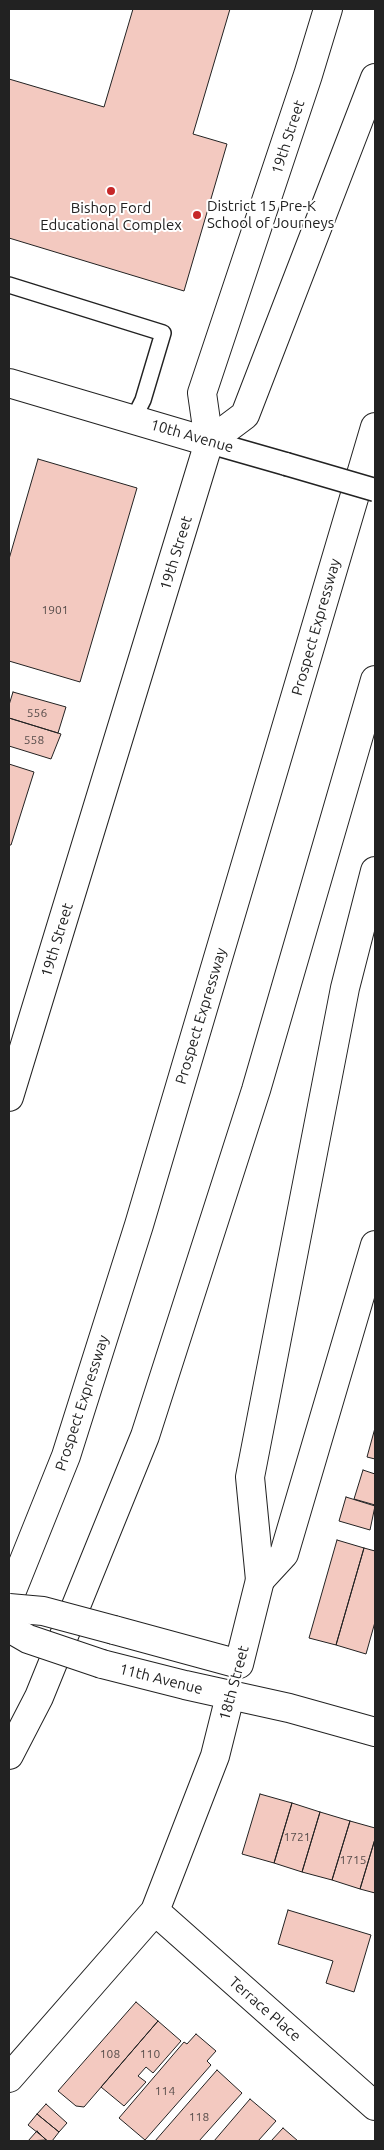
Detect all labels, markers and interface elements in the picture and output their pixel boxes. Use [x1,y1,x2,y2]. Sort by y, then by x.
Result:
street label: 19th Street [268,98,308,176]
marker: Bishop Ford Educational Complex [105,185,117,197]
place label: District 15 Pre-K School of Journeys [207,197,334,232]
place label: Bishop Ford Educational Complex [40,199,182,234]
marker: District 15 Pre-K School of Journeys [191,209,203,221]
street label: 10th Avenue [148,416,236,456]
street label: 19th Street [156,514,196,592]
street label: Prospect Expressway [288,556,344,698]
house number: 1901 [41,603,69,617]
house number: 556 [27,706,47,720]
house number: 558 [24,733,44,747]
street label: 19th Street [37,901,77,979]
street label: Prospect Expressway [172,946,230,1086]
street label: Prospect Expressway [52,1333,112,1473]
street label: 18th Street [215,1644,253,1722]
street label: 11th Avenue [117,1660,205,1698]
house number: 1721 [283,1830,311,1844]
house number: 1715 [339,1853,367,1867]
street label: Terrace Place [225,1973,305,2045]
house number: 108 [100,2047,120,2061]
house number: 110 [140,2047,160,2061]
house number: 114 [155,2084,175,2098]
house number: 118 [189,2110,209,2124]

